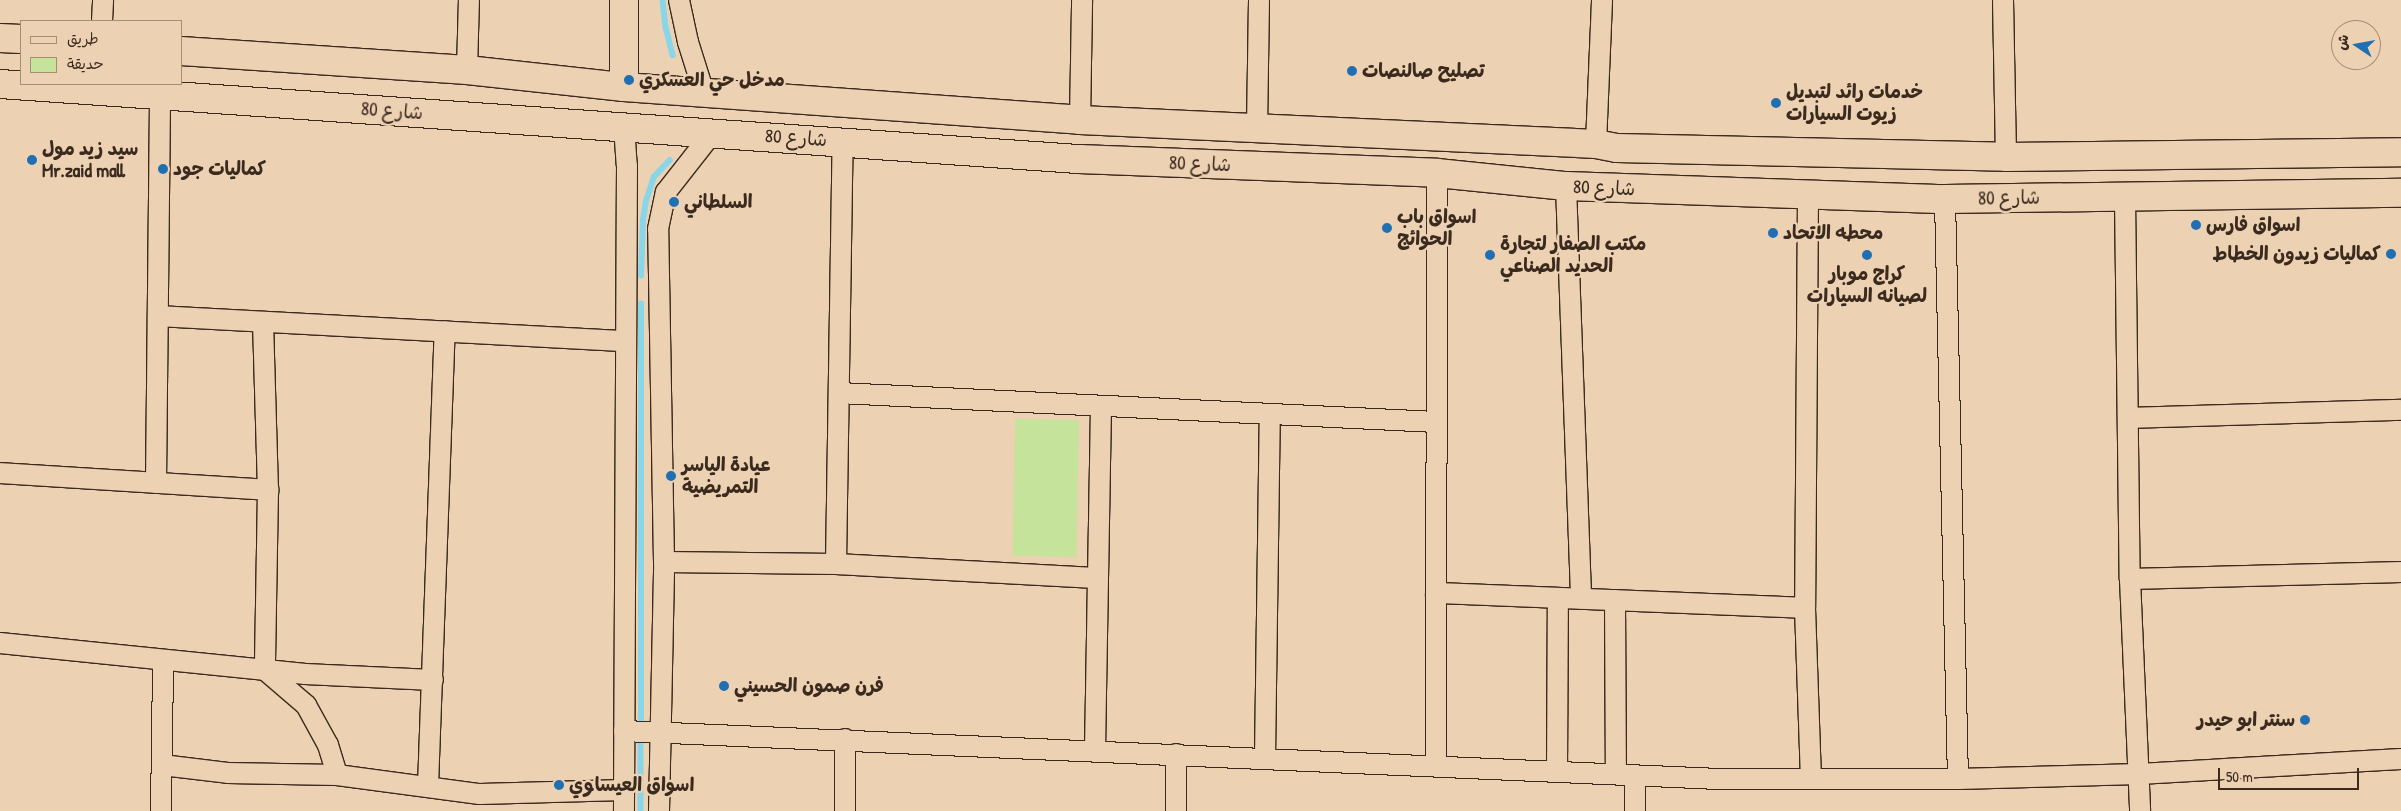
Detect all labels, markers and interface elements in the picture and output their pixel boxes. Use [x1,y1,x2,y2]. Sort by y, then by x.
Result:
legend [20,20,182,85]
north arrow [2331,20,2381,70]
text: طريق [67,28,99,49]
text: ش [2331,32,2353,51]
text: حديقة [67,53,104,74]
place label: تصليح صالنصات [1362,60,1485,82]
marker: تصليح صالنصات [1346,65,1358,77]
place label: مدخل حي العسكري [639,69,785,91]
marker: مدخل حي العسكري [623,74,635,86]
place label: خدمات رائد لتبديل زيوت السيارات [1786,81,1923,125]
street label: شارع 80 [360,97,424,125]
marker: خدمات رائد لتبديل زيوت السيارات [1770,97,1782,109]
street label: شارع 80 [764,124,828,152]
place label: سيد زيد مول Mr.zaid mall [42,138,138,182]
street label: شارع 80 [1169,152,1231,176]
marker: سيد زيد مول Mr.zaid mall [26,154,38,166]
place label: كماليات جود [173,158,266,180]
marker: كماليات جود [157,163,169,175]
street label: شارع 80 [1573,176,1635,200]
street label: شارع 80 [1978,186,2040,210]
place label: السلطاني [684,191,753,213]
marker: السلطاني [668,196,680,208]
place label: اسواق باب الحوائج [1397,206,1476,250]
place label: اسواق فارس [2206,214,2300,236]
marker: اسواق فارس [2190,219,2202,231]
marker: اسواق باب الحوائج [1381,222,1393,234]
place label: محطه الاتحاد [1783,222,1883,244]
marker: محطه الاتحاد [1767,227,1779,239]
place label: مكتب الصفار لتجارة الحديد الصناعي [1500,233,1646,277]
place label: كماليات زيدون الخطاط [2213,243,2381,265]
marker: كماليات زيدون الخطاط [2385,248,2397,260]
marker: مكتب الصفار لتجارة الحديد الصناعي [1484,249,1496,261]
marker: كراج موبار لصيانه السيارات [1861,249,1873,261]
place label: كراج موبار لصيانه السيارات [1807,263,1927,307]
place label: عيادة الياسر التمريضية [682,454,770,498]
marker: عيادة الياسر التمريضية [664,469,678,483]
place label: فرن صمون الحسيني [734,675,884,697]
marker: فرن صمون الحسيني [718,680,730,692]
place label: سنتر ابو حيدر [2197,709,2295,731]
marker: سنتر ابو حيدر [2299,714,2311,726]
scale bar [2221,758,2362,790]
text: 50 m [2226,766,2253,787]
place label: اسواق العيساوي [569,774,694,796]
marker: اسواق العيساوي [553,779,565,791]

